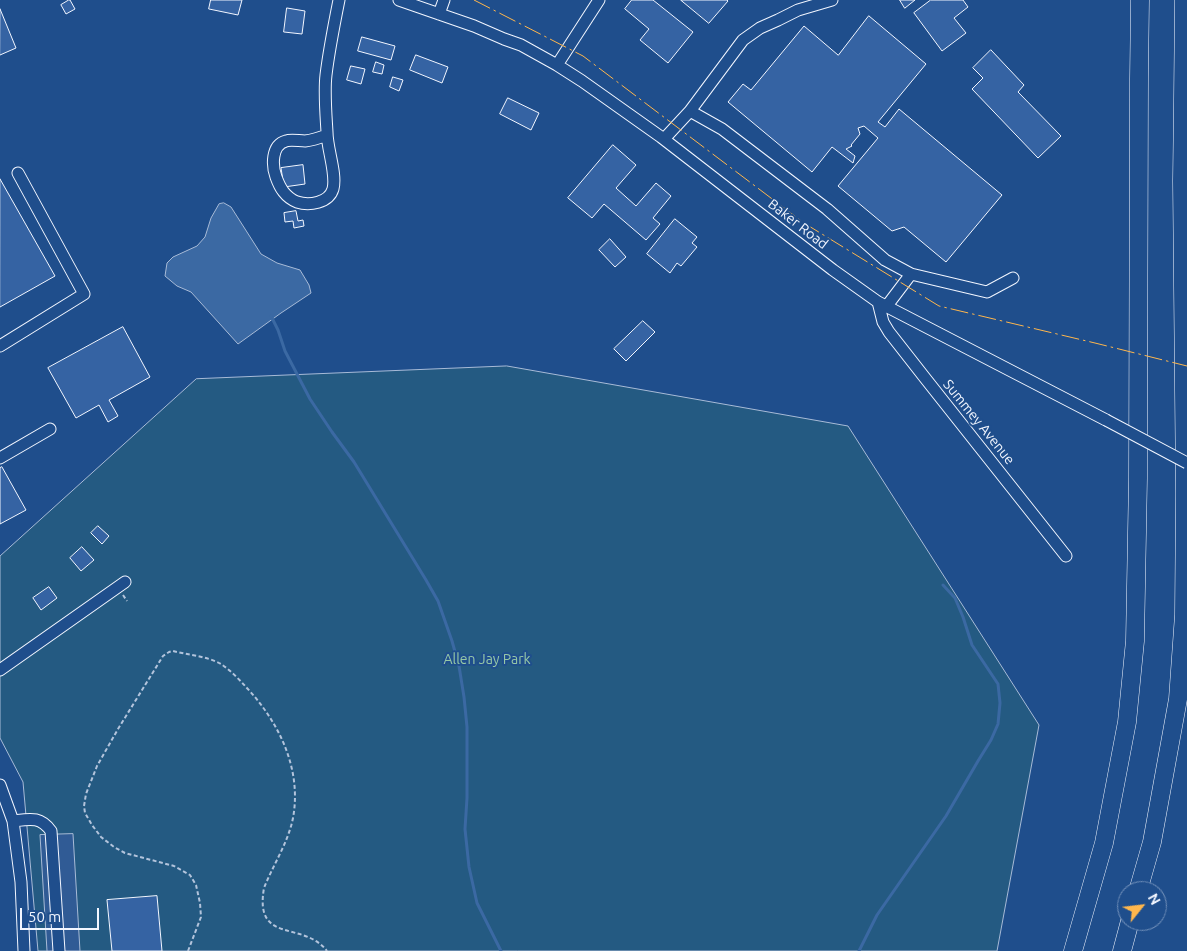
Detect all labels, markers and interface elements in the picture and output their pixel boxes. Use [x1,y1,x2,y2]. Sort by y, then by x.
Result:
street label: Baker Road [765,195,831,253]
street label: Summey Avenue [940,376,1018,468]
park label: Allen Jay Park [443,651,531,667]
north arrow [1117,881,1167,931]
text: N [1145,891,1164,908]
scale bar [22,898,101,930]
text: 50 m [28,908,61,925]

